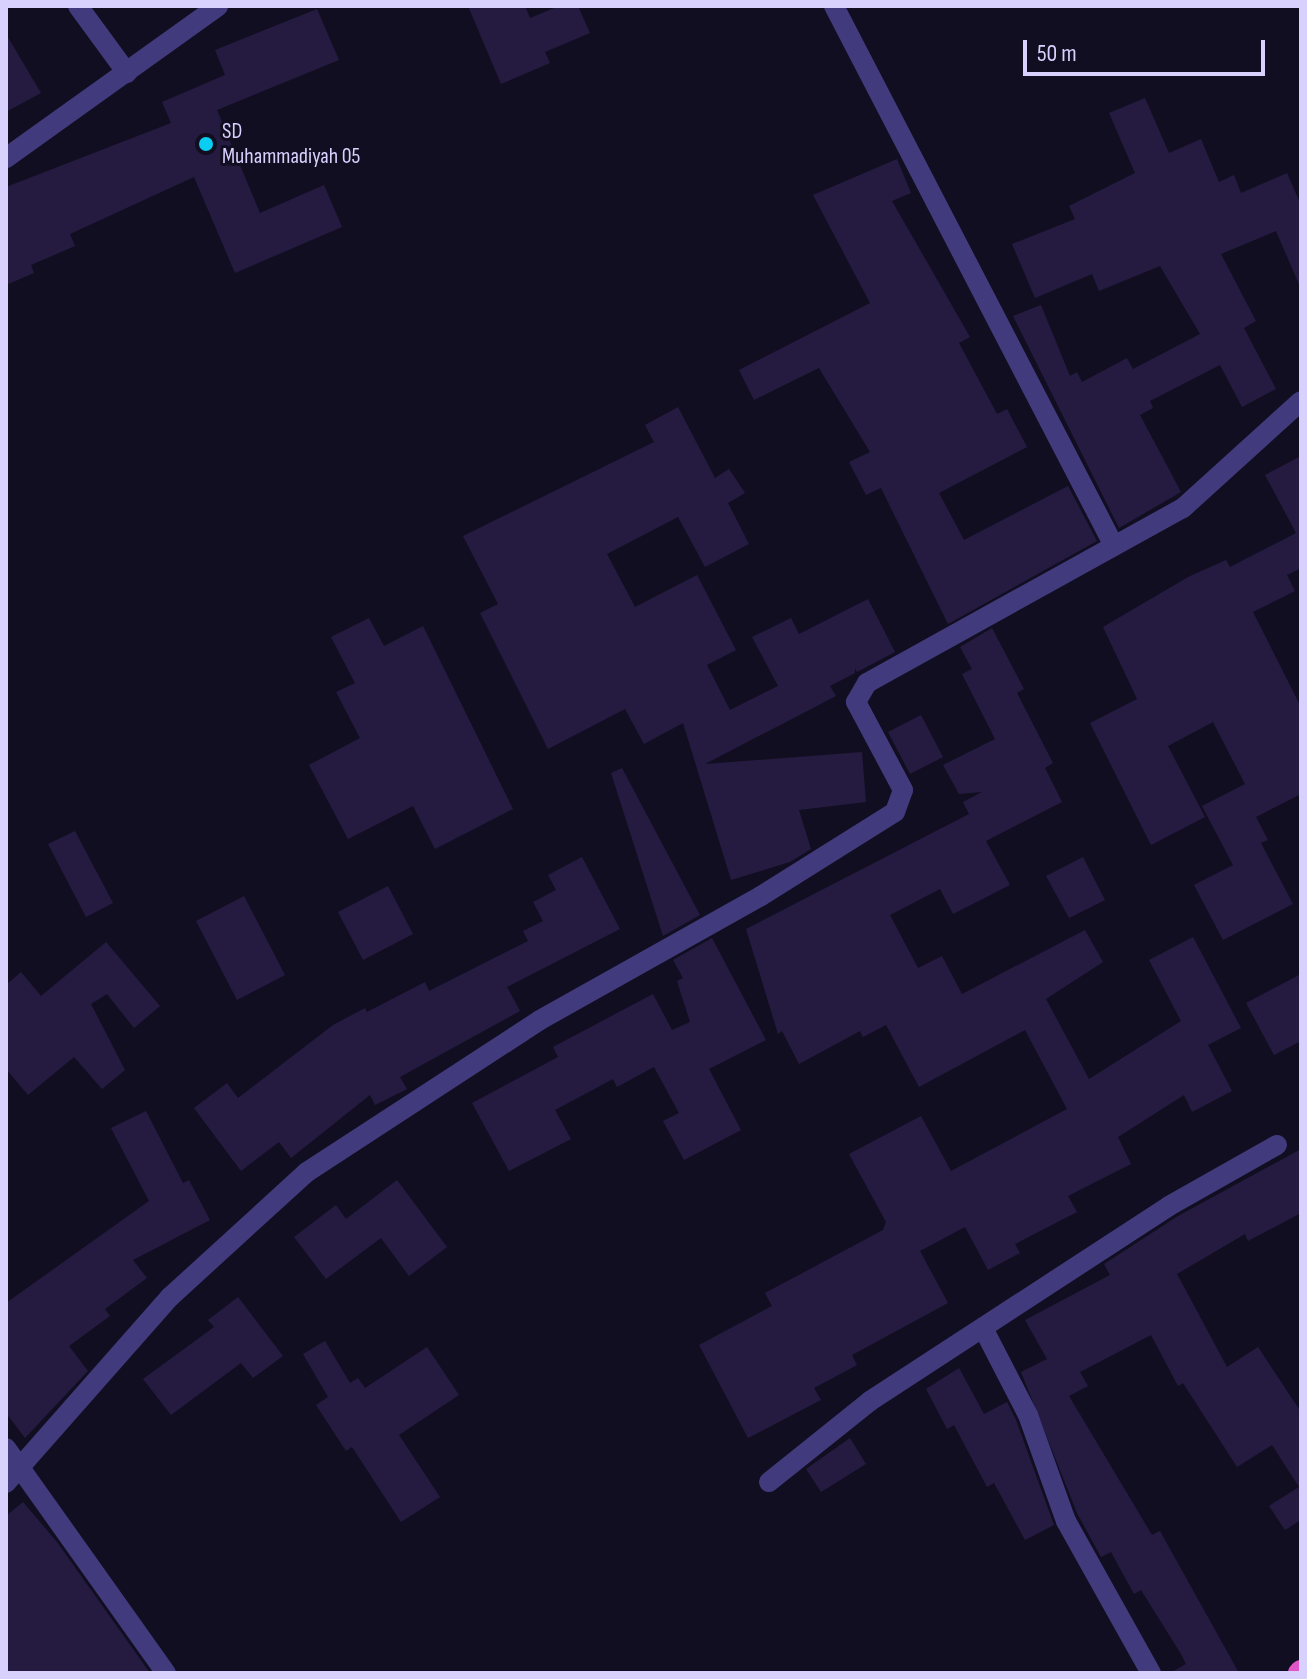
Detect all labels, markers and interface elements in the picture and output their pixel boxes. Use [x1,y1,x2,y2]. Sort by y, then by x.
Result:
scale bar [1027,24,1269,74]
text: 50 m [1037,39,1077,68]
place label: SD Muhammadiyah 05 [222,118,360,170]
marker: SD Muhammadiyah 05 [197,135,215,153]

